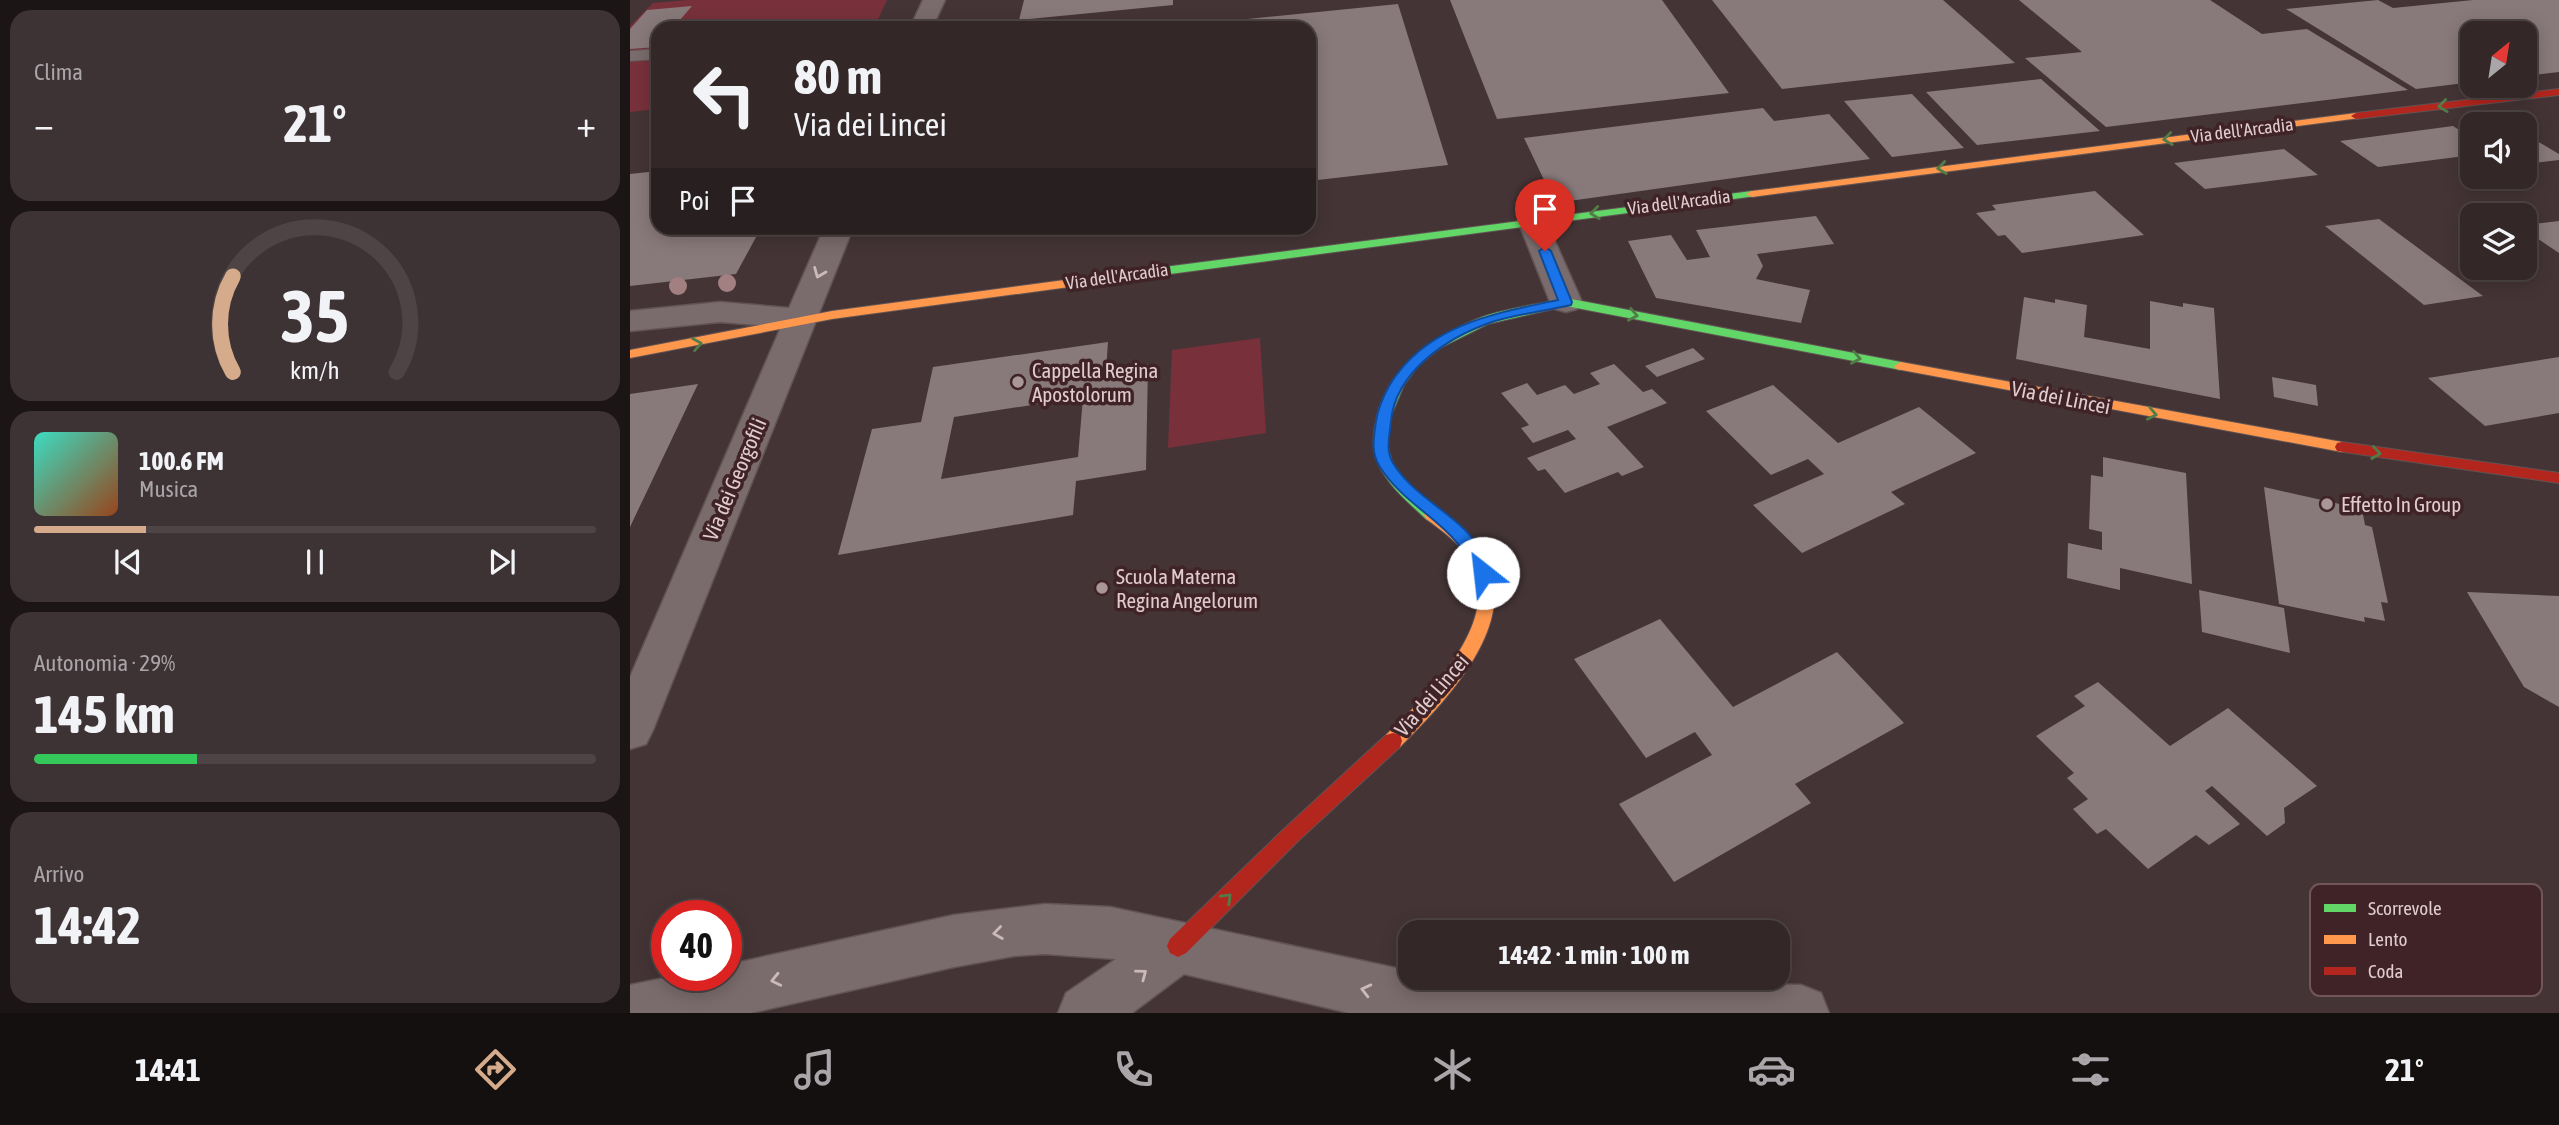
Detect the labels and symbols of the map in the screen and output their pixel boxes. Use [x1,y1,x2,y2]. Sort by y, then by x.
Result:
north arrow [2460,21,2538,98]
one-way arrow [2437,99,2448,114]
street label: Via dell'Arcadia [2190,113,2294,147]
one-way arrow [2162,131,2174,146]
one-way arrow [1937,160,1948,175]
pin [1515,179,1575,251]
street label: Via dell'Arcadia [1627,185,1731,219]
one-way arrow [1589,205,1601,220]
street label: Via dell'Arcadia [1064,258,1170,294]
one-way arrow [814,267,828,279]
one-way arrow [1627,307,1639,322]
one-way arrow [691,337,703,352]
one-way arrow [1850,350,1862,365]
place label: Cappella Regina Apostolorum [1032,358,1158,406]
marker: Cappella Regina Apostolorum [1010,374,1026,390]
street label: Via dei Lincei [2010,376,2112,418]
one-way arrow [2146,406,2158,421]
street label: Via dei Georgofili [697,414,771,544]
one-way arrow [2370,446,2382,461]
place label: Effetto In Group [2341,492,2461,516]
marker: Effetto In Group [2319,496,2335,512]
position arrow [1446,536,1520,610]
place label: Scuola Materna Regina Angelorum [1116,564,1258,612]
marker: Scuola Materna Regina Angelorum [1094,580,1110,596]
street label: Via dei Lincei [1389,649,1473,741]
legend [2310,884,2542,996]
one-way arrow [1219,893,1232,906]
text: Scorrevole [2368,897,2442,919]
speed limit sign: 40 [651,900,742,991]
one-way arrow [992,925,1004,940]
text: Lento [2368,928,2407,950]
text: Coda [2368,960,2403,982]
one-way arrow [1134,969,1147,982]
one-way arrow [770,972,782,987]
one-way arrow [1360,984,1372,998]

